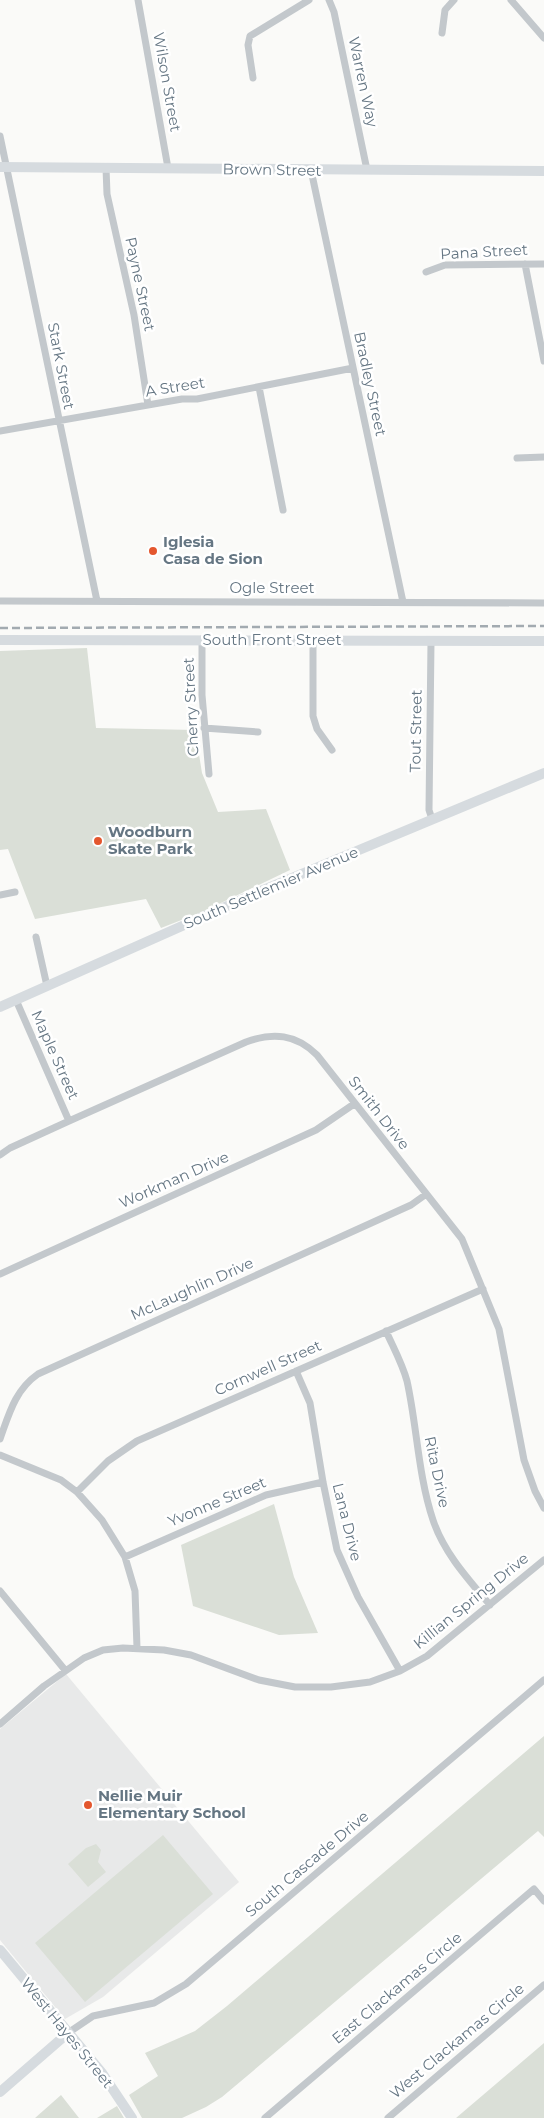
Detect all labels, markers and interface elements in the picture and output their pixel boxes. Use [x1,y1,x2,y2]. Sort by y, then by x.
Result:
street label: Wilson Street [149,31,186,133]
street label: Warren Way [345,35,383,130]
street label: Brown Street [222,159,322,180]
street label: Payne Street [121,235,160,333]
street label: Pana Street [440,240,528,263]
street label: Stark Street [44,321,79,411]
street label: Bradley Street [350,330,391,438]
street label: A Street [144,372,206,401]
place label: Iglesia Casa de Sion [163,532,263,568]
marker: Iglesia Casa de Sion [147,545,159,557]
street label: Ogle Street [229,578,315,597]
street label: South Front Street [203,630,341,649]
street label: Cherry Street [178,657,203,757]
street label: Tout Street [405,690,426,772]
place label: Woodburn Skate Park [108,822,193,858]
marker: Woodburn Skate Park [92,835,104,847]
street label: South Settlemier Avenue [181,842,361,933]
street label: Maple Street [27,1007,84,1102]
street label: Smith Drive [345,1072,414,1153]
street label: Workman Drive [116,1147,232,1212]
street label: McLaughlin Drive [127,1253,256,1324]
street label: Cornwell Street [211,1335,324,1400]
street label: Rita Drive [421,1434,454,1509]
street label: Yvonne Street [165,1472,269,1531]
street label: Lana Drive [329,1481,366,1563]
street label: Killian Spring Drive [409,1548,532,1653]
place label: Nellie Muir Elementary School [98,1786,246,1822]
marker: Nellie Muir Elementary School [82,1799,94,1811]
street label: South Cascade Drive [241,1806,372,1921]
street label: East Clackamas Circle [328,1928,465,2047]
street label: West Hayes Street [17,1974,118,2092]
street label: West Clackamas Circle [386,1979,528,2102]

